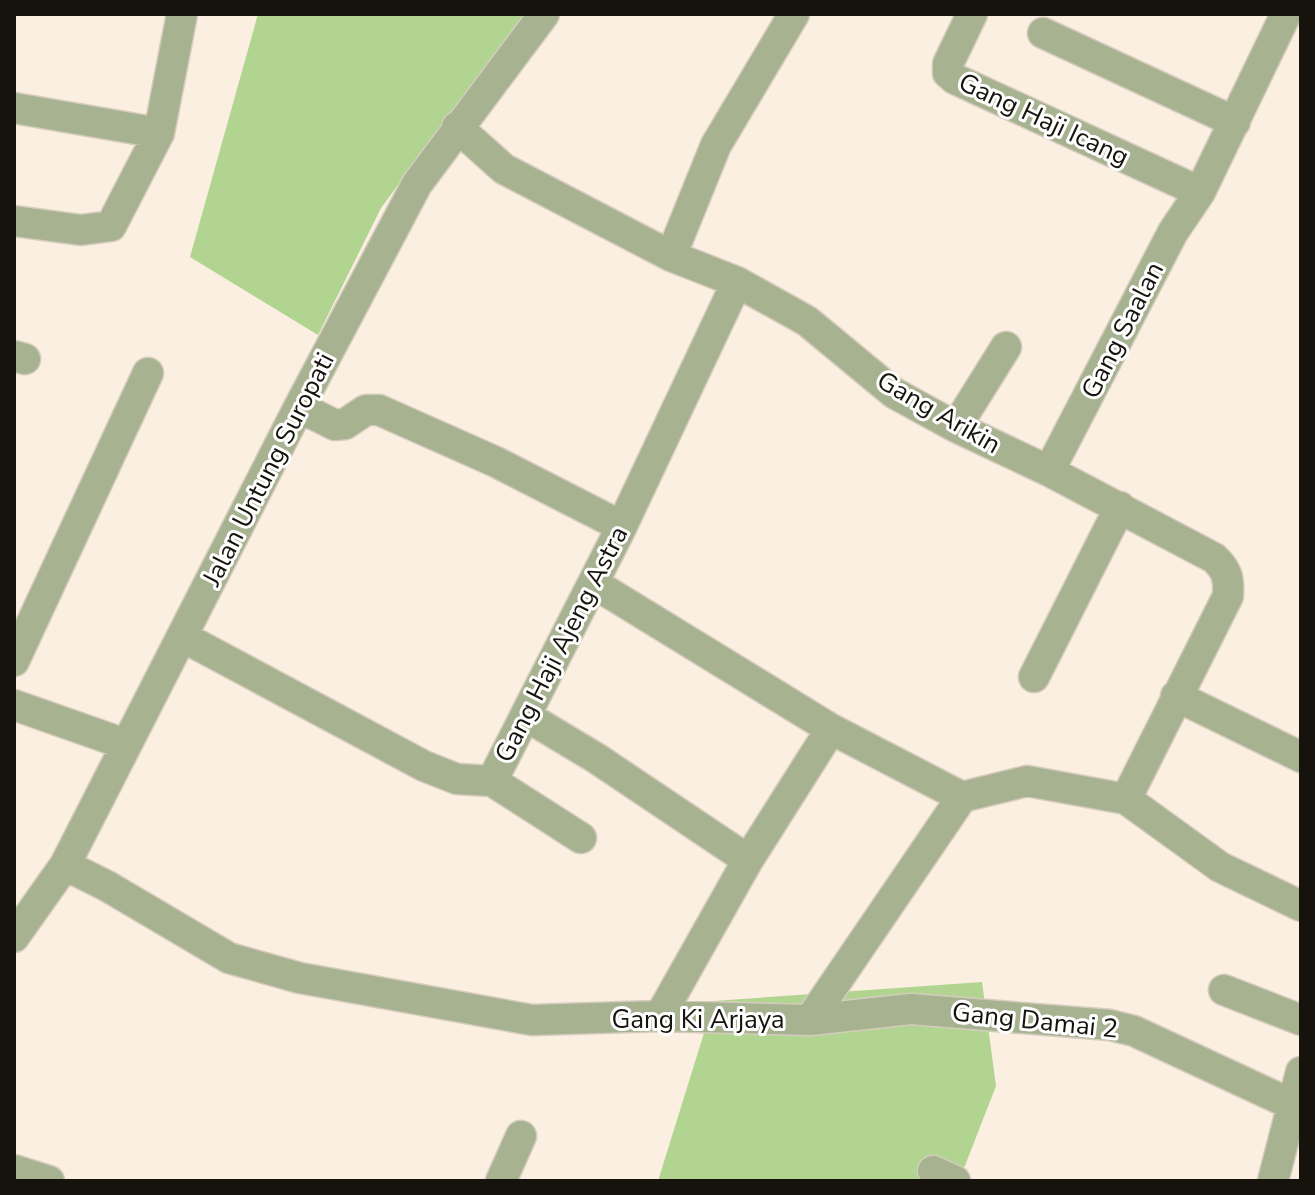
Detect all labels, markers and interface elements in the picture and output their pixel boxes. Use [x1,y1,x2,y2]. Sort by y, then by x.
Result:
street label: Gang Haji Icang [953,65,1135,174]
street label: Gang Saalan [1073,256,1172,405]
street label: Jalan Untung Suropati [194,347,342,593]
street label: Gang Arikin [870,363,1007,462]
street label: Gang Haji Ajeng Astra [487,520,636,768]
street label: Gang Damai 2 [950,994,1120,1047]
street label: Gang Ki Arjaya [611,1002,785,1037]

